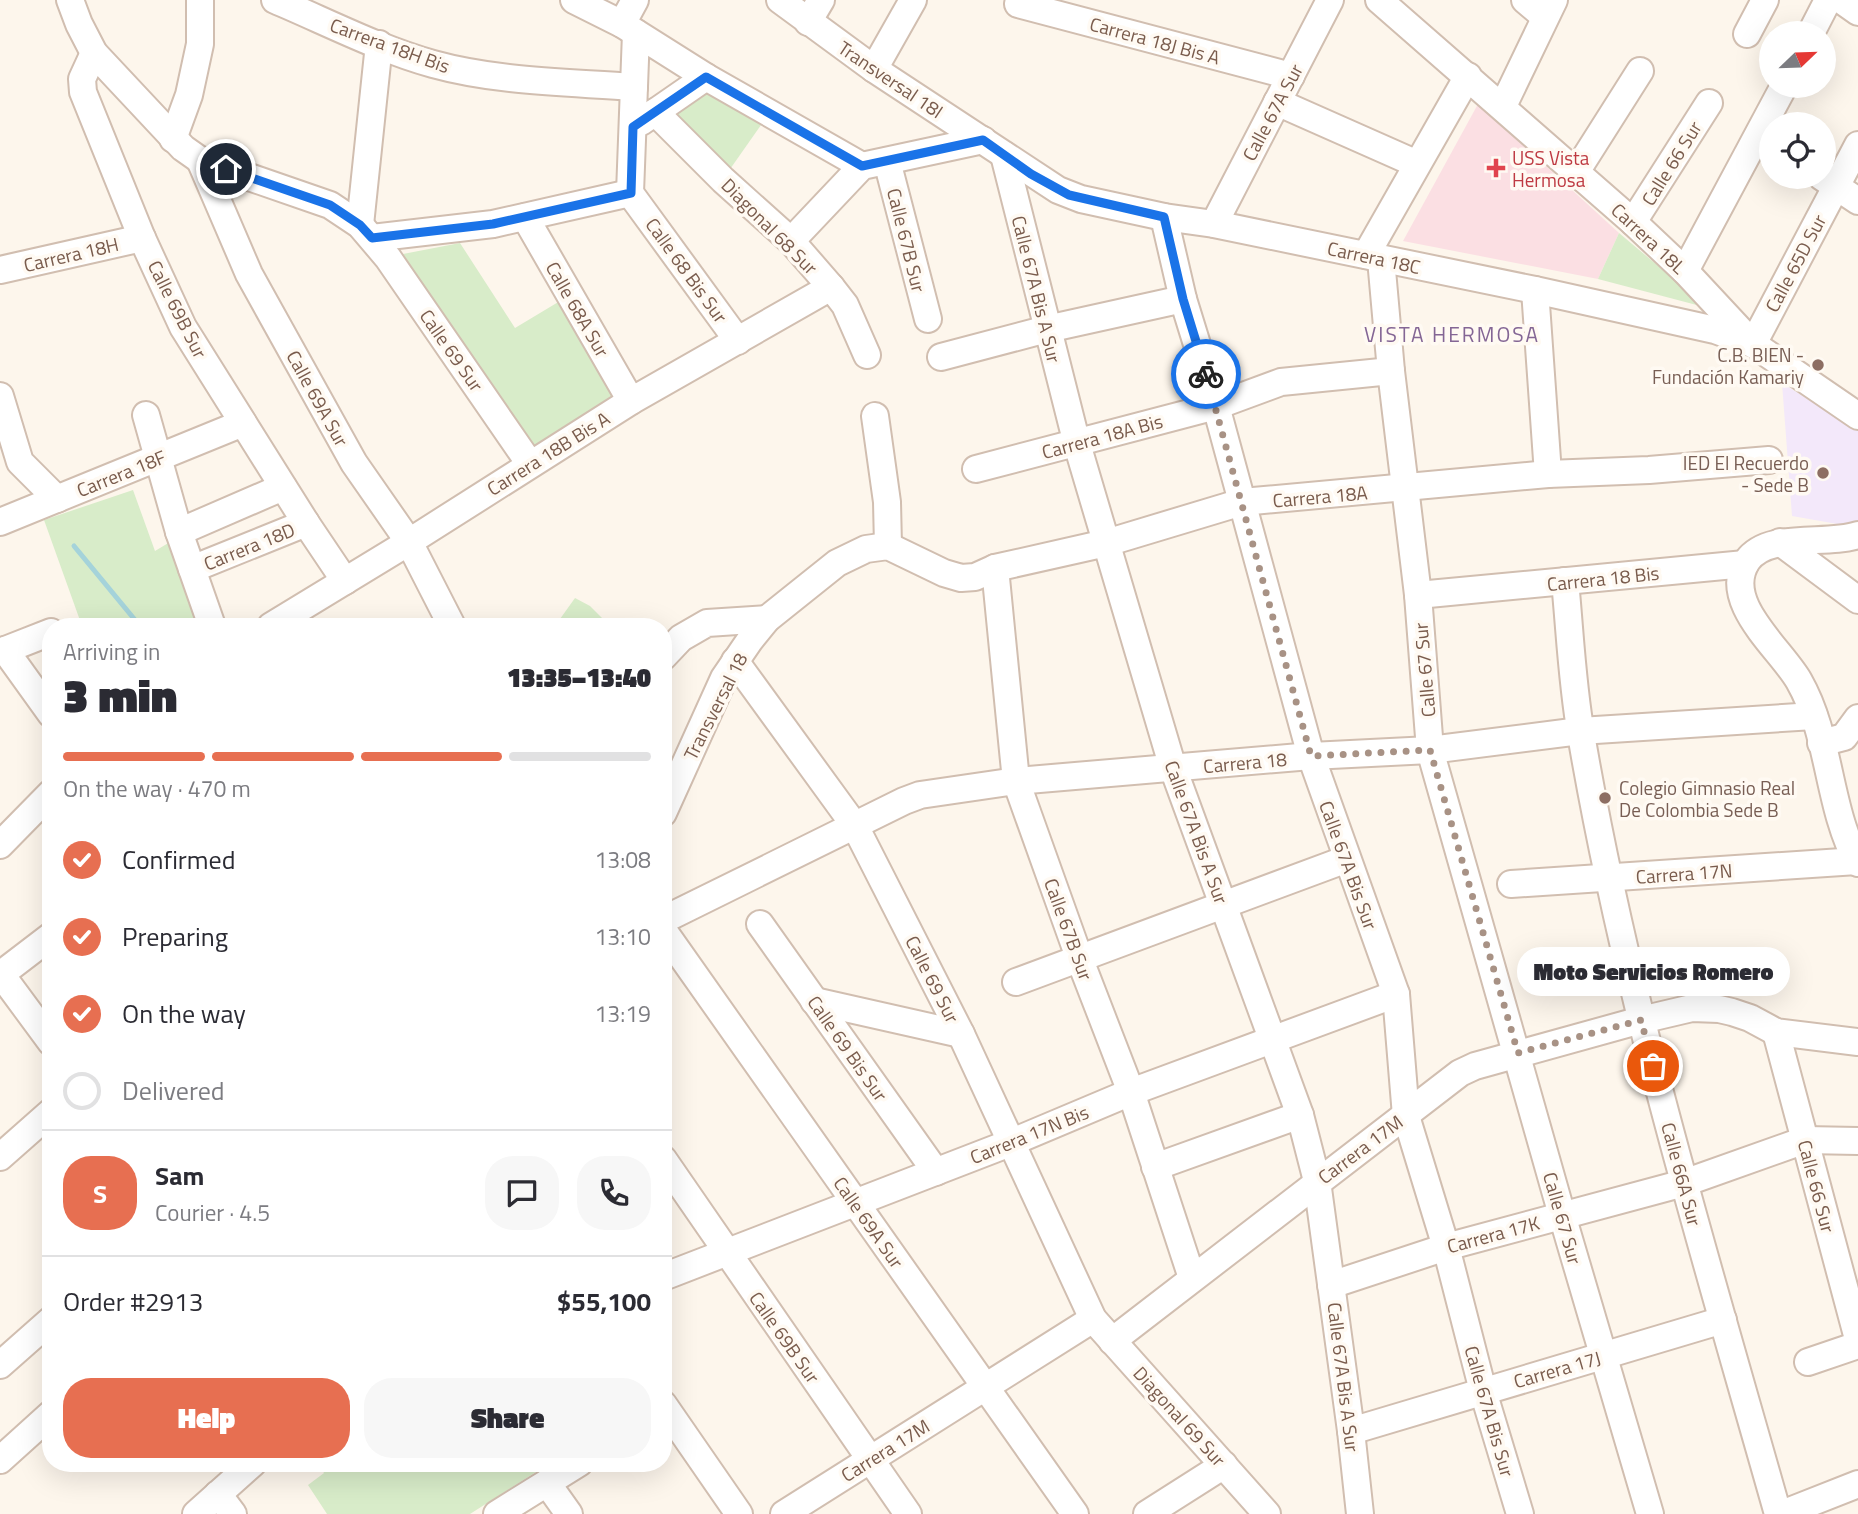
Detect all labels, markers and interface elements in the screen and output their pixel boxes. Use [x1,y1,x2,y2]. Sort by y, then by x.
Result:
street label: Carrera 18J Bis A [1087,9,1223,71]
street label: Carrera 18H Bis [326,10,454,80]
north arrow [1759,21,1836,98]
map controls [1759,21,1836,189]
street label: Transversal 18I [833,33,949,125]
street label: Calle 67A Sur [1234,58,1310,166]
button: locate [1759,112,1836,189]
street label: Calle 66 Sur [1634,115,1709,211]
pin [196,139,256,199]
place label: USS Vista Hermosa [1512,143,1590,194]
icon: home [207,150,245,188]
marker: USS Vista Hermosa [1486,158,1506,178]
street label: Diagonal 68 Sur [715,171,825,281]
street label: Calle 67B Sur [880,185,934,296]
street label: Carrera 18L [1605,196,1693,280]
street label: Calle 65D Sur [1757,209,1833,317]
street label: Calle 68 Bis Sur [639,211,735,329]
street label: Calle 67A Bis A Sur [1005,212,1069,366]
street label: Carrera 18H [21,229,121,279]
street label: Carrera 18C [1325,233,1423,281]
street label: Calle 69B Sur [141,255,215,363]
street label: Calle 68A Sur [539,256,617,363]
street label: Calle 69 Sur [413,303,491,397]
district label: VISTA HERMOSA [1364,318,1540,350]
courier [1171,339,1241,409]
place label: C.B. BIEN - Fundación Kamariy [1652,340,1804,391]
street label: Calle 69A Sur [280,345,357,452]
icon: bike [1187,355,1225,393]
marker: C.B. BIEN - Fundación Kamariy [1810,357,1826,373]
street label: Carrera 18B Bis A [481,404,615,502]
street label: Carrera 18A Bis [1038,406,1166,466]
street label: Carrera 18F [72,442,170,504]
place label: IED El Recuerdo - Sede B [1683,448,1809,499]
marker: IED El Recuerdo - Sede B [1815,465,1831,481]
street label: Carrera 18A [1271,477,1369,515]
street label: Carrera 18D [199,515,299,577]
street label: Carrera 18 Bis [1545,558,1661,598]
street label: Calle 67 Sur [1405,621,1443,719]
text: Arriving in [63,634,160,669]
street label: Transversal 18 [676,647,755,765]
text: 13:35–13:40 [507,658,651,697]
text: 3 min [63,660,177,730]
street label: Carrera 18 [1202,744,1288,780]
street label: Calle 67A Bis A Sur [1158,756,1237,908]
text: On the way · 470 m [63,771,251,806]
place label: Colegio Gimnasio Real De Colombia Sede B [1619,773,1795,824]
marker: Colegio Gimnasio Real De Colombia Sede B [1597,790,1613,806]
street label: Calle 67A Bis Sur [1312,797,1386,934]
text: Confirmed [122,840,236,879]
icon: check [63,841,101,879]
text: 13:08 [594,842,651,877]
street label: Carrera 17N [1635,855,1733,891]
street label: Calle 67B Sur [1037,874,1101,984]
text: Preparing [122,917,228,956]
icon: check [63,918,101,956]
text: 13:10 [594,919,651,954]
street label: Calle 69 Sur [899,930,968,1028]
callout: Moto Servicios Romero [1516,947,1790,996]
text: Moto Servicios Romero [1534,954,1773,989]
street label: Calle 69 Bis Sur [801,989,896,1107]
text: On the way [122,994,246,1033]
icon: check [63,995,101,1033]
text: 13:19 [594,996,651,1031]
pin [1623,1036,1683,1096]
icon: bag [1634,1047,1672,1085]
text: Delivered [122,1071,225,1110]
street label: Carrera 17N Bis [965,1097,1093,1171]
street label: Carrera 17M [1311,1107,1409,1191]
street label: Calle 66A Sur [1654,1119,1710,1229]
street label: Calle 66 Sur [1791,1136,1843,1236]
text: Sam [155,1156,204,1195]
button: chat [485,1156,559,1230]
button: phone [577,1156,651,1230]
street label: Calle 67 Sur [1536,1168,1590,1268]
street label: Calle 69A Sur [827,1170,912,1274]
text: S [93,1174,107,1213]
text: Courier · 4.5 [155,1195,270,1230]
street label: Carrera 17K [1443,1208,1543,1260]
text: Order #2913 [63,1282,203,1321]
text: $55,100 [557,1282,651,1321]
street label: Calle 69B Sur [743,1285,828,1389]
street label: Calle 67A Bis A Sur [1320,1301,1368,1454]
street label: Calle 67A Bis Sur [1457,1342,1523,1480]
street label: Carrera 17J [1510,1343,1604,1395]
street label: Diagonal 69 Sur [1127,1359,1233,1473]
button: Help [63,1378,350,1458]
button: Share [364,1378,651,1458]
street label: Carrera 17M [835,1411,935,1489]

